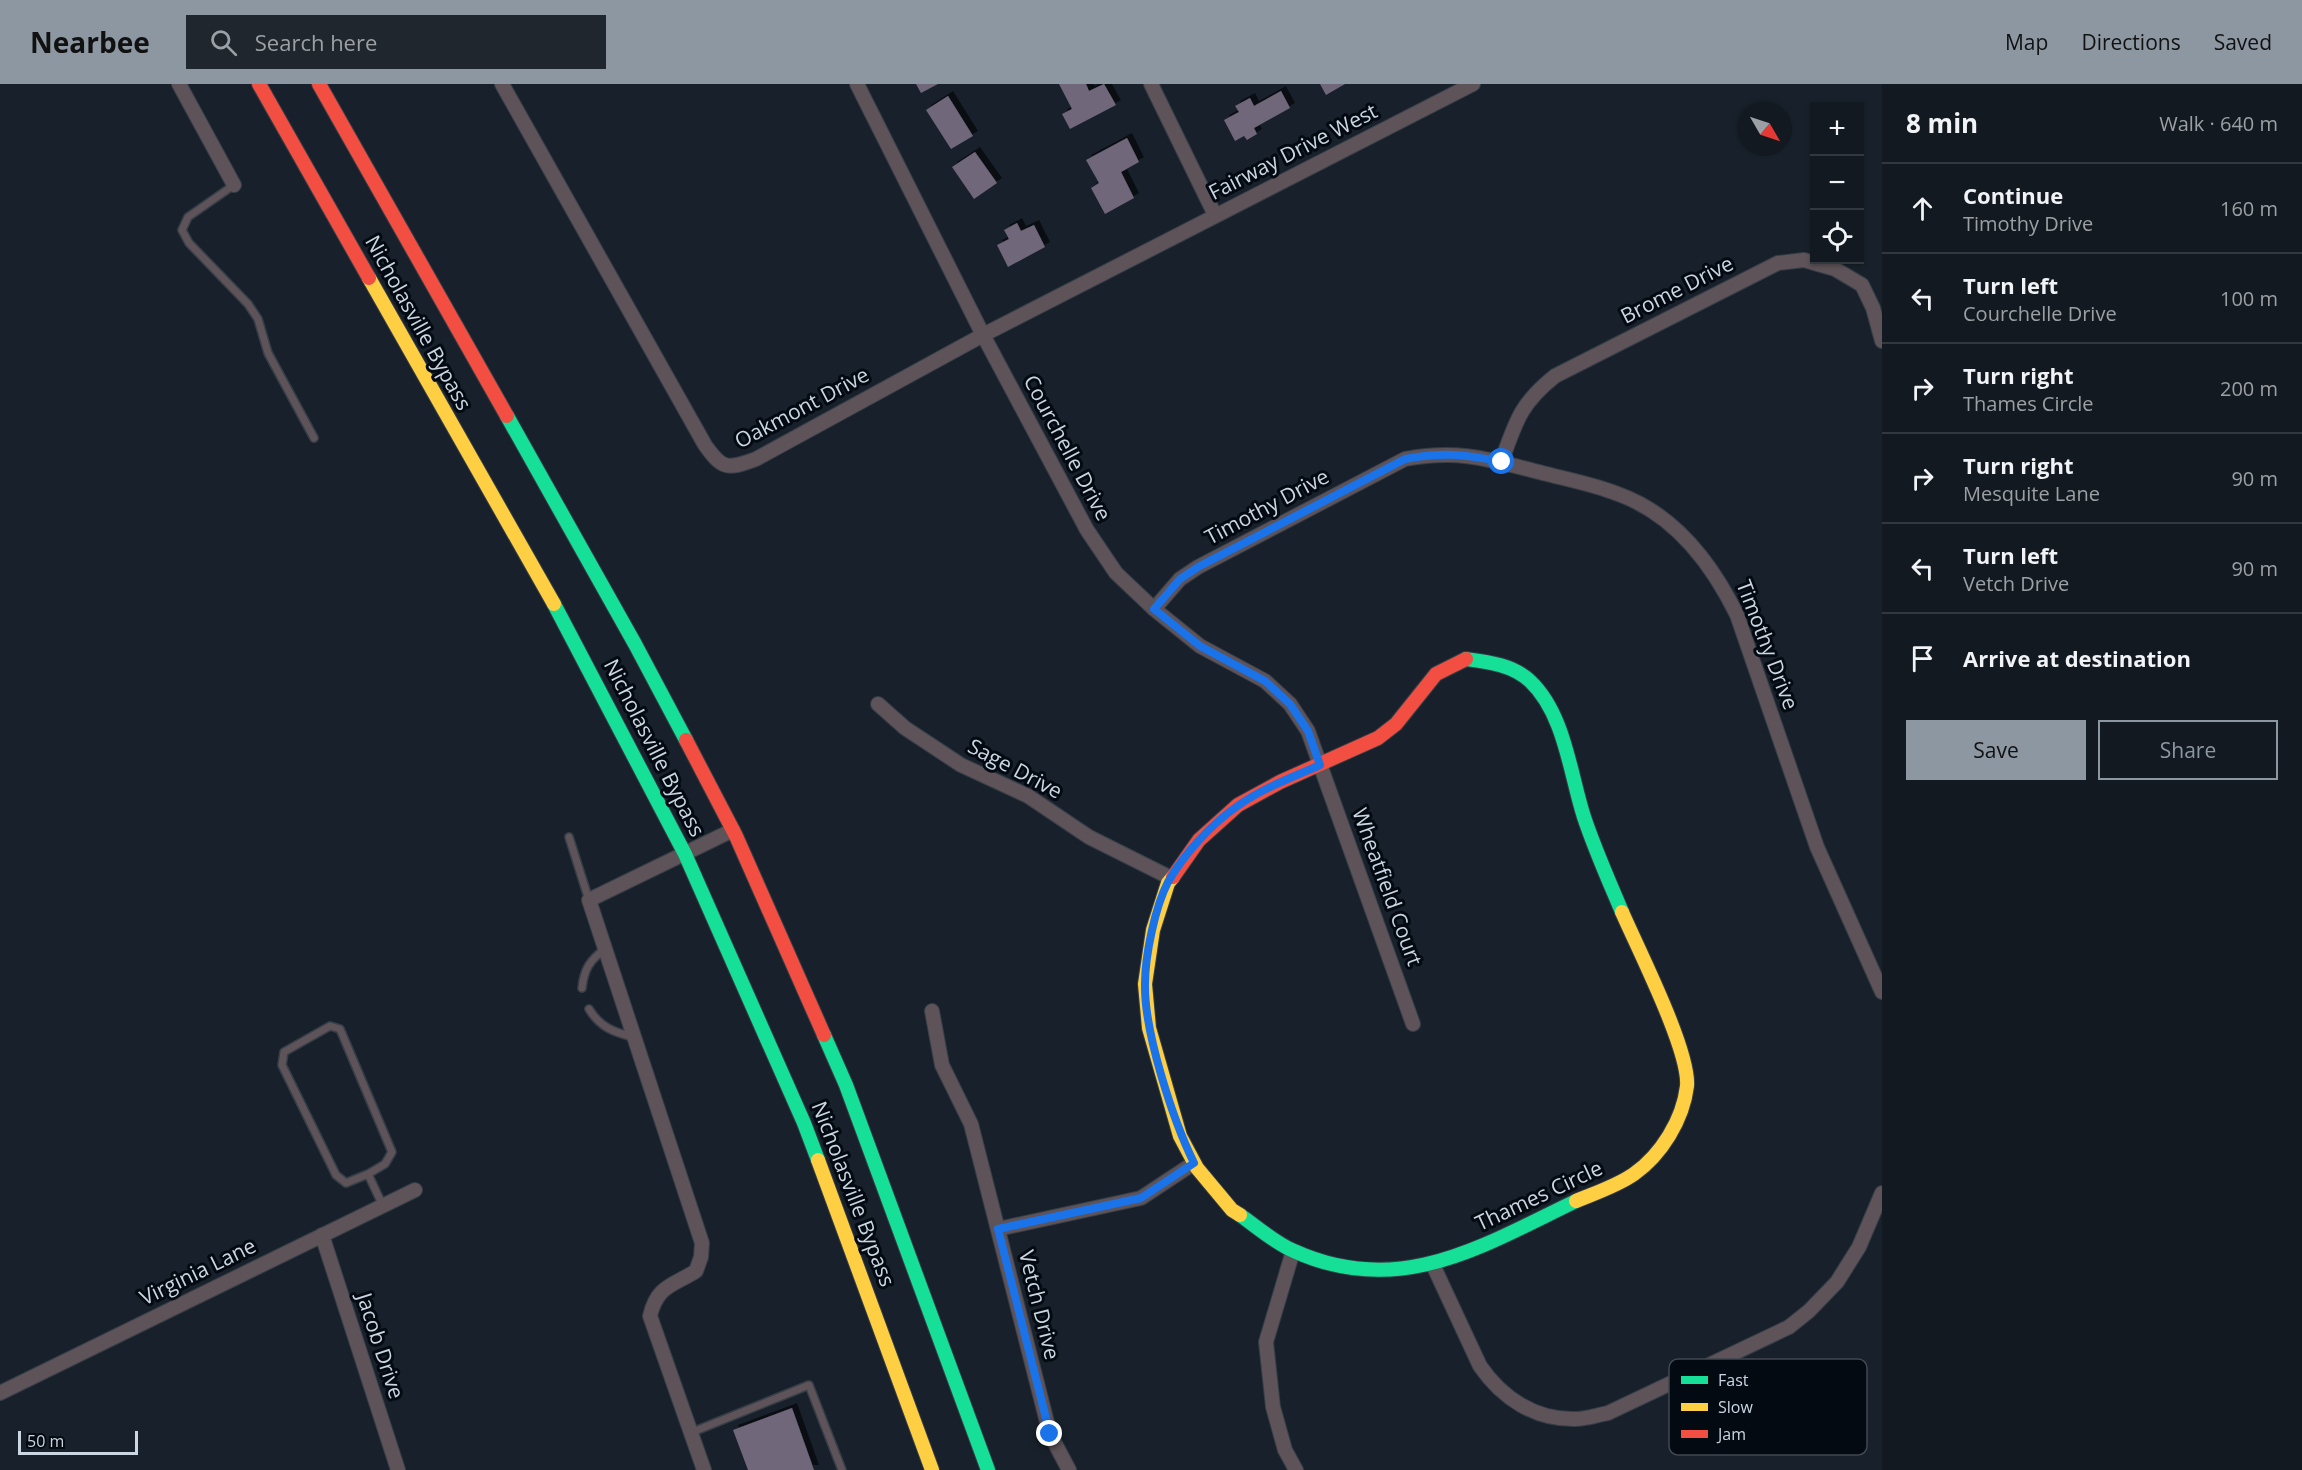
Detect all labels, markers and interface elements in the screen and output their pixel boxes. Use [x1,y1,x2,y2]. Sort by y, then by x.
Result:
search box [186,15,606,69]
text: Nearbee [30,23,150,61]
icon: search [207,26,240,59]
text: Search here [255,27,377,57]
text: Map [2005,28,2048,56]
text: Directions [2081,28,2181,56]
text: Saved [2214,28,2272,56]
street label: Fairway Drive West [1203,96,1382,206]
north arrow [1738,102,1792,156]
map controls [1810,102,1864,264]
button: + [1810,102,1864,156]
text: 8 min [1906,105,1978,141]
text: Walk · 640 m [2159,110,2278,137]
button: − [1810,156,1864,210]
text: Continue [1963,180,2063,210]
icon: ahead [1906,192,1939,225]
text: 160 m [2220,195,2278,222]
button: locate [1810,210,1864,264]
text: Timothy Drive [1963,210,2093,237]
street label: Nicholasville Bypass [359,230,479,415]
street label: Brome Drive [1615,249,1738,329]
text: Turn left [1963,270,2058,300]
icon: left [1906,282,1939,315]
text: 100 m [2220,285,2278,312]
text: Courchelle Drive [1963,300,2117,327]
street label: Oakmont Drive [729,360,874,454]
text: Turn right [1963,360,2074,390]
street label: Courchelle Drive [1018,370,1118,525]
icon: right [1906,372,1939,405]
text: 200 m [2220,375,2278,402]
text: Thames Circle [1963,390,2094,417]
route start [1488,448,1514,474]
text: Turn right [1963,450,2074,480]
street label: Timothy Drive [1200,462,1333,551]
icon: right [1906,462,1939,495]
text: 90 m [2231,465,2278,492]
text: Mesquite Lane [1963,480,2100,507]
text: Turn left [1963,540,2058,570]
icon: left [1906,552,1939,585]
text: 90 m [2231,555,2278,582]
text: Vetch Drive [1963,570,2069,597]
street label: Timothy Drive [1730,576,1805,713]
icon: arrive [1906,642,1939,675]
text: Arrive at destination [1963,643,2191,673]
street label: Nicholasville Bypass [598,654,712,841]
button: Save [1906,720,2086,780]
button: Share [2098,720,2278,780]
street label: Sage Drive [963,732,1068,805]
street label: Wheatfield Court [1346,804,1429,969]
street label: Nicholasville Bypass [806,1097,902,1290]
street label: Thames Circle [1471,1153,1607,1237]
street label: Virginia Lane [135,1231,260,1311]
street label: Vetch Drive [1013,1247,1067,1362]
street label: Jacob Drive [350,1287,411,1402]
legend [1669,1359,1867,1455]
text: Fast [1718,1369,1749,1391]
text: Slow [1718,1396,1753,1418]
route end [1036,1420,1062,1446]
text: Jam [1716,1423,1746,1445]
scale bar [18,1428,138,1456]
text: 50 m [27,1430,64,1452]

